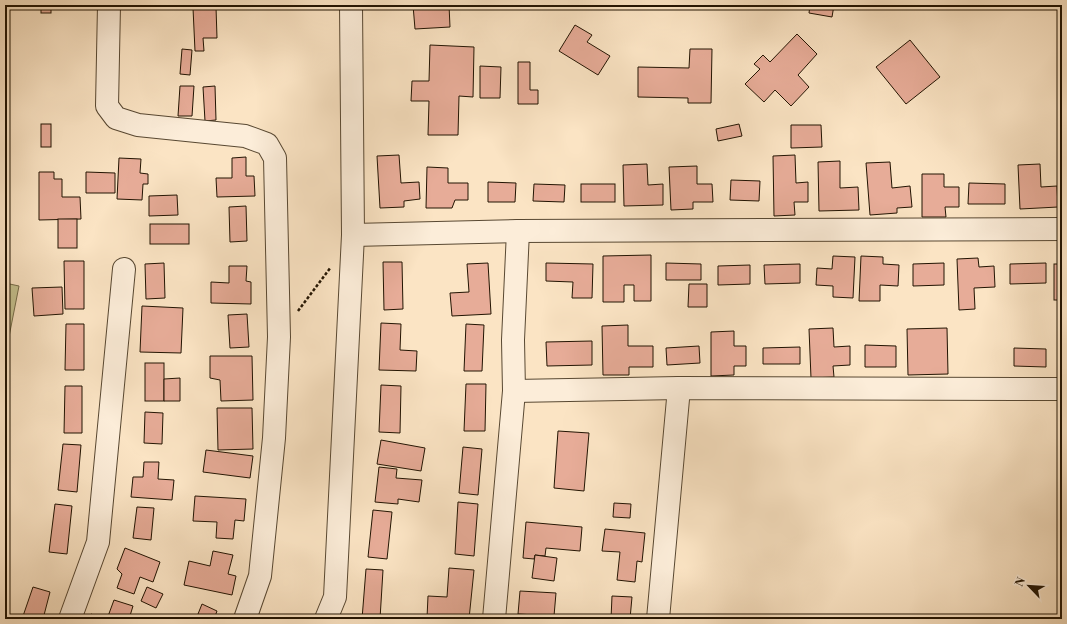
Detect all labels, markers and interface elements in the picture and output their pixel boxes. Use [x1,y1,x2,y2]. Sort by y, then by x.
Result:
north arrow [1009,566,1049,606]
text: N [1013,575,1029,589]

